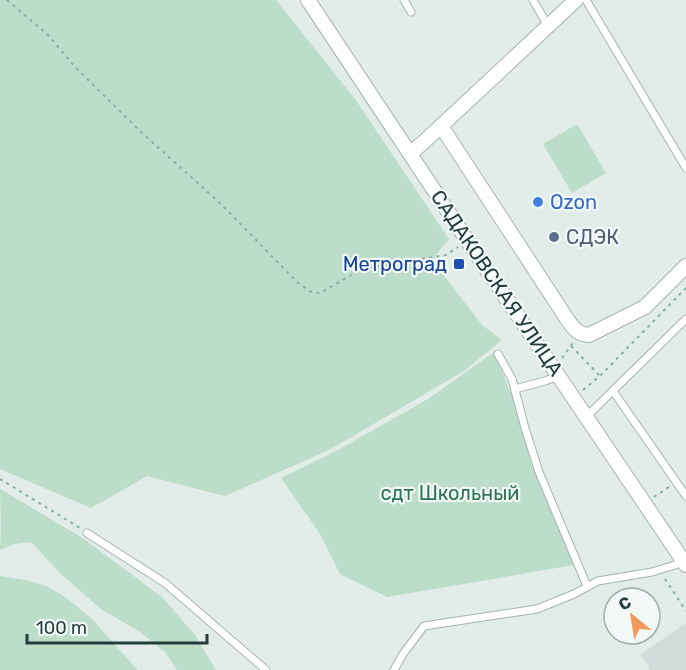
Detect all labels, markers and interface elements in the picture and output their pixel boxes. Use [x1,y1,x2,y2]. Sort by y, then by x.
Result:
street label: САДАКОВСКАЯ УЛИЦА [426,185,568,381]
place label: Ozon [550,190,597,214]
marker: Ozon [531,195,545,209]
place label: СДЭК [566,225,619,249]
marker: СДЭК [547,230,561,244]
place label: Метроград [343,252,447,276]
marker: Метроград [452,257,466,271]
park label: сдт Школьный [380,481,520,505]
north arrow [602,586,662,646]
text: С [615,592,634,614]
scale bar [27,607,207,645]
text: 100 m [36,617,87,639]

